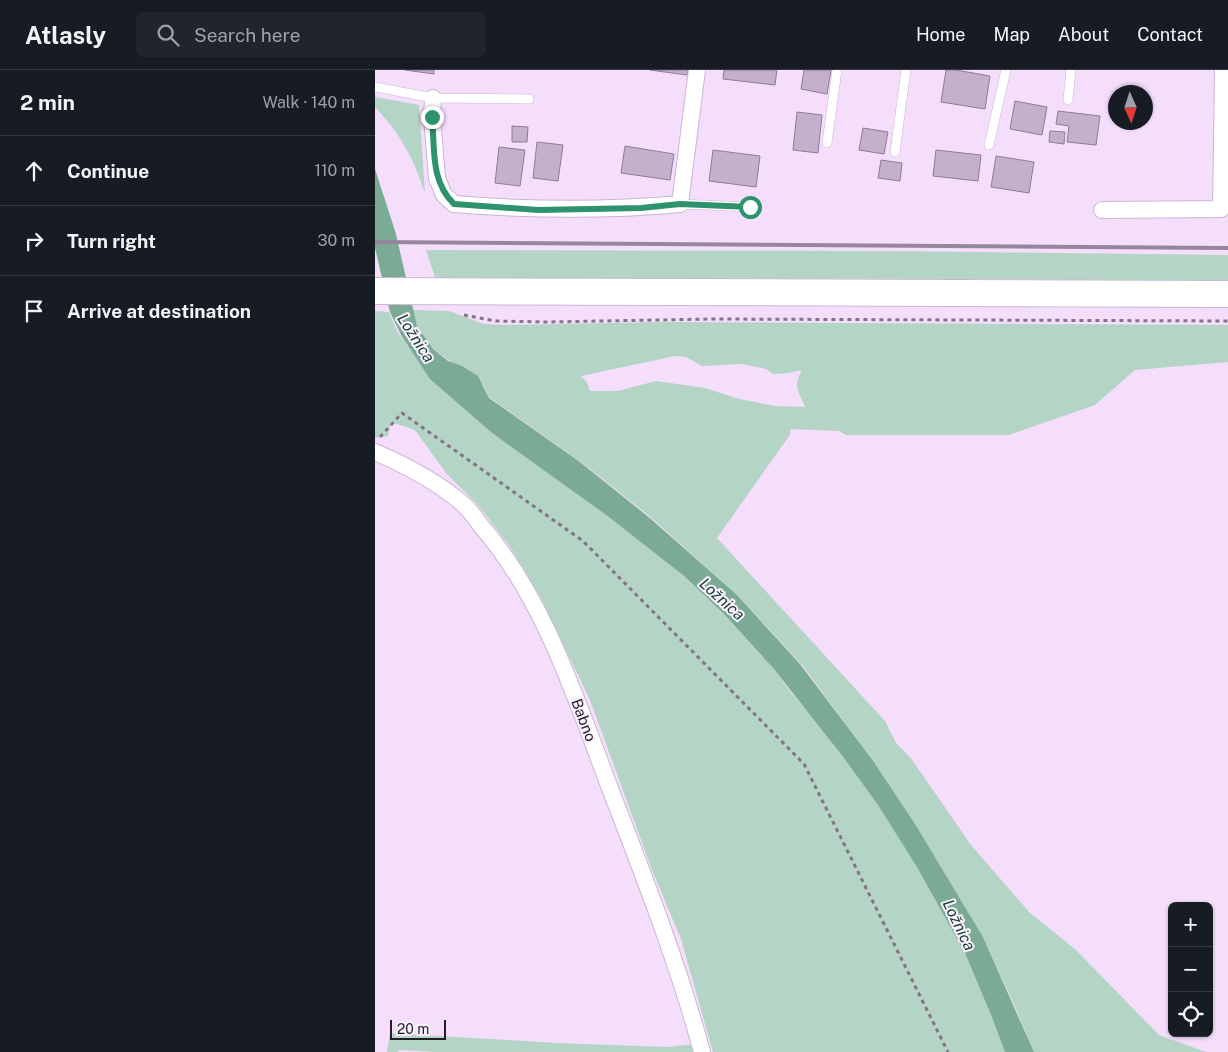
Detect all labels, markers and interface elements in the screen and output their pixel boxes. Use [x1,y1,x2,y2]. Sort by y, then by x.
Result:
search box [136,12,486,57]
text: Atlasly [25,21,106,49]
icon: search [154,21,182,49]
text: Search here [194,24,301,46]
text: Home [916,24,966,45]
text: Map [994,24,1030,45]
text: About [1058,24,1109,45]
text: Contact [1137,24,1203,45]
north arrow [1108,85,1153,130]
text: 2 min [20,90,75,115]
text: Walk · 140 m [262,93,355,112]
route end [421,106,444,129]
icon: ahead [20,157,48,185]
text: Continue [67,160,149,182]
text: 110 m [314,161,355,180]
route start [739,196,762,219]
icon: right [20,227,48,255]
text: Turn right [67,230,156,252]
text: 30 m [318,231,355,250]
icon: arrive [20,297,48,325]
text: Arrive at destination [67,300,251,322]
water label: Ložnica [393,310,439,366]
water label: Ložnica [695,574,749,624]
street label: Babno [568,696,600,744]
water label: Ložnica [939,896,979,954]
map controls [1168,902,1213,1037]
button: + [1168,902,1213,947]
button: − [1168,947,1213,992]
button: locate [1168,992,1213,1037]
scale bar [390,1017,446,1040]
text: 20 m [397,1021,429,1037]

